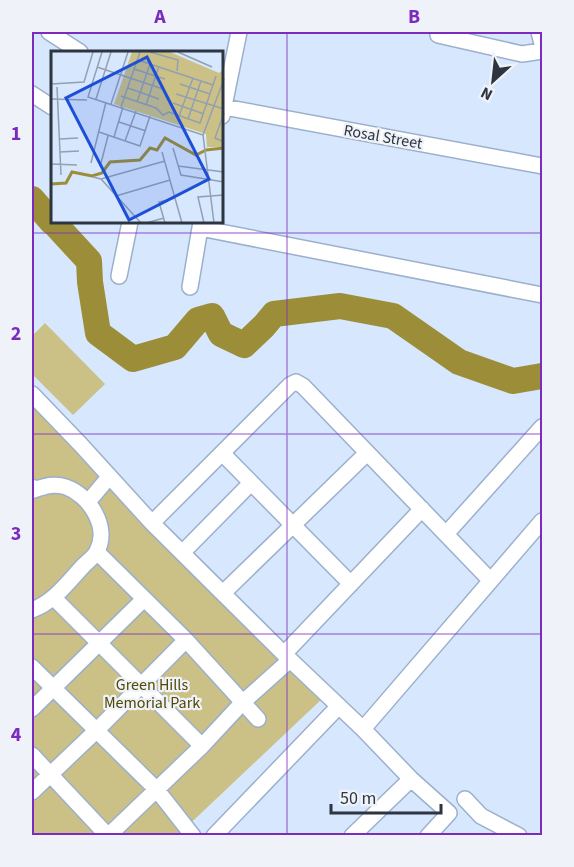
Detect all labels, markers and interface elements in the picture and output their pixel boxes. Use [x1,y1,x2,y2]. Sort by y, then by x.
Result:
text: A [153,3,166,31]
text: B [408,3,420,31]
inset map [51,51,224,224]
north arrow [463,51,523,111]
text: N [477,81,496,106]
street label: Rosal Street [342,119,425,155]
text: 1 [11,120,21,148]
text: 2 [11,320,21,348]
text: 3 [11,520,21,548]
park label: Green Hills Memorial Park [104,674,200,714]
text: 4 [11,721,22,749]
scale bar [331,777,440,815]
text: 50 m [340,786,376,811]

